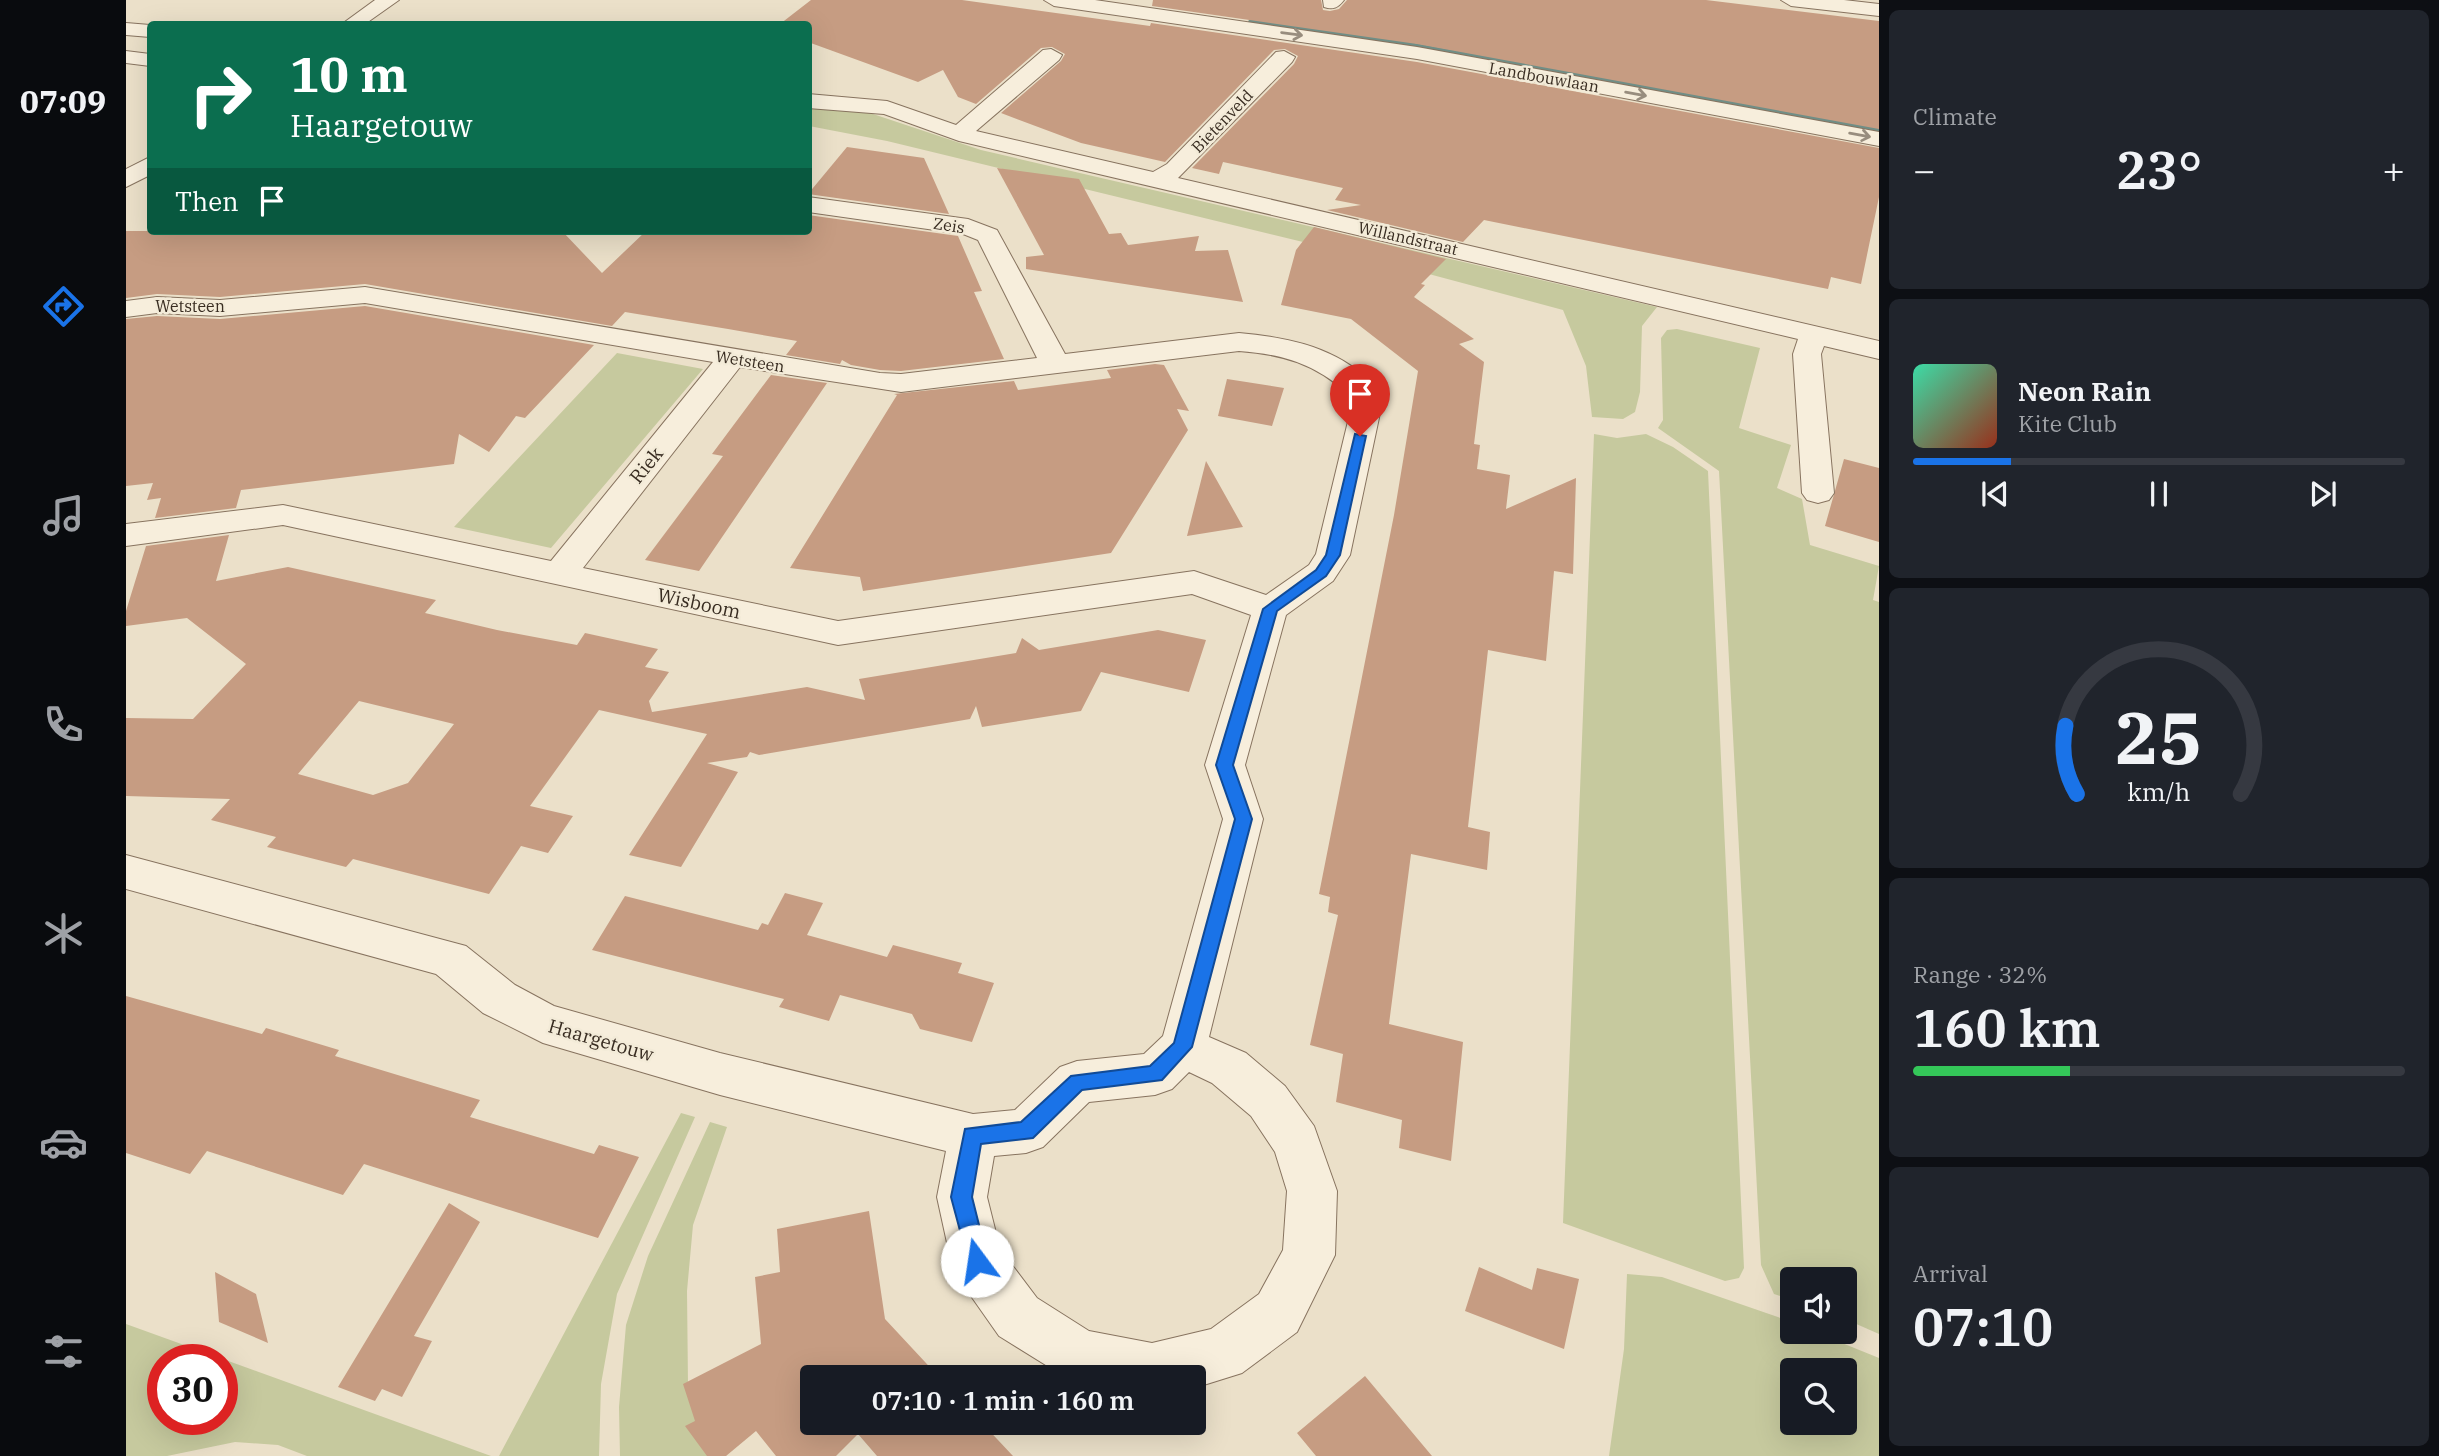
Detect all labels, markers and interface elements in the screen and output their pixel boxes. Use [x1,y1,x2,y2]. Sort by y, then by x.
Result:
one-way arrow [1280,27,1302,40]
text: 10 m [290,42,408,105]
icon: right [175,49,266,140]
street label: Landbouwlaan [1487,57,1601,97]
text: 07:09 [20,80,106,122]
street label: Bietenveld [1187,85,1257,157]
one-way arrow [1624,88,1647,101]
text: Climate [1913,101,1997,131]
text: Haargetouw [290,104,473,146]
one-way arrow [1848,129,1871,142]
text: 23° [2116,136,2202,203]
text: − [1913,145,1936,194]
text: + [2382,145,2405,194]
icon: arrive [253,182,291,220]
text: Then [175,184,239,218]
street label: Zeis [932,213,966,237]
street label: Willandstraat [1356,217,1460,259]
icon: directions [39,282,88,331]
street label: Wetsteen [155,296,225,316]
street label: Wetsteen [714,346,786,376]
pin [1330,364,1390,436]
text: Neon Rain [2018,374,2151,408]
icon: arrive [1341,375,1379,413]
text: Kite Club [2018,408,2117,438]
street label: Riek [624,442,668,488]
icon: previous [1976,475,2014,513]
icon: pause [2140,475,2178,513]
icon: next [2304,475,2342,513]
icon: music [39,491,88,540]
street label: Wisboom [655,582,743,624]
text: 25 [2115,689,2203,784]
icon: phone [39,700,88,749]
text: km/h [2127,775,2191,808]
icon: climate [39,909,88,958]
text: Range · 32% [1913,959,2047,989]
text: 160 km [1913,994,2101,1061]
street label: Haargetouw [546,1014,657,1067]
icon: car [39,1118,88,1167]
position arrow [940,1224,1014,1298]
text: Arrival [1913,1258,1988,1288]
map controls [1780,1267,1857,1435]
button: sound [1780,1267,1857,1344]
text: 07:10 [1913,1293,2053,1360]
icon: filters [39,1327,88,1376]
speed limit sign: 30 [147,1344,238,1435]
button: search [1780,1358,1857,1435]
text: 07:10 · 1 min · 160 m [872,1383,1134,1417]

